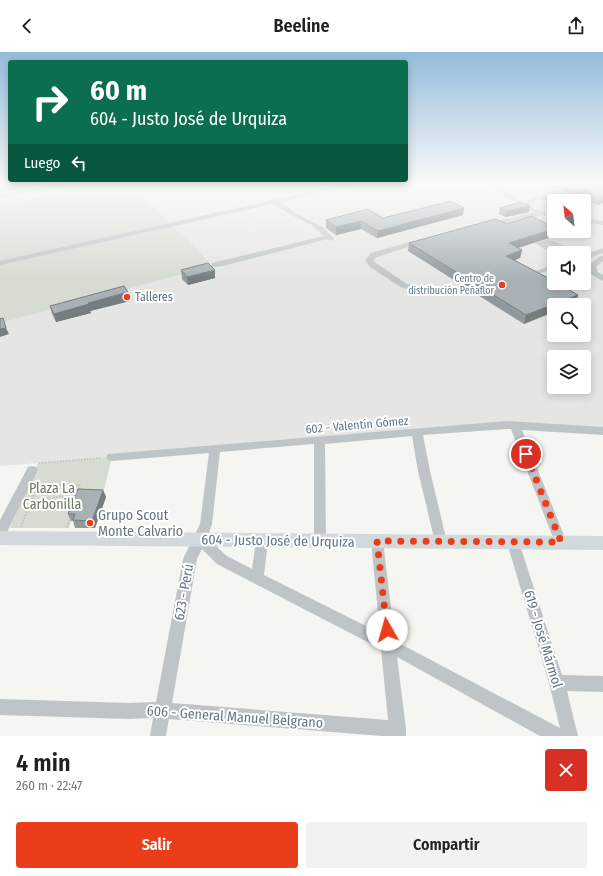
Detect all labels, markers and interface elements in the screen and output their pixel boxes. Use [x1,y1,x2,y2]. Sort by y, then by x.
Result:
icon: back [16,15,38,37]
text: Beeline [273,15,330,37]
icon: share [565,15,587,37]
text: 60 m [90,74,147,107]
icon: right [24,76,76,128]
text: 604 - Justo José de Urquiza [90,108,287,130]
icon: left [68,152,90,174]
text: Luego [24,154,60,172]
north arrow [547,194,591,238]
map controls [547,194,591,394]
button: sound [547,246,591,290]
place label: Centro de distribución Peñaflor [408,273,494,297]
marker: Centro de distribución Peñaflor [497,280,507,290]
place label: Talleres [135,290,173,304]
marker: Talleres [122,292,132,302]
button: search [547,298,591,342]
button: layers [547,350,591,394]
street label: 602 - Valentín Gómez [305,414,409,436]
pin [509,437,543,471]
icon: arrive [515,443,537,465]
park label: Plaza La Carbonilla [23,480,81,513]
place label: Grupo Scout Monte Calvario [98,507,183,540]
marker: Grupo Scout Monte Calvario [85,518,95,528]
street label: 604 - Justo José de Urquiza [201,531,355,551]
street label: 623 - Perú [171,562,197,622]
street label: 619 - José Mármol [520,588,566,690]
position arrow [366,609,408,651]
street label: 606 - General Manuel Belgrano [146,702,324,732]
text: 4 min [16,749,70,777]
button: close [545,749,587,791]
text: 260 m · 22:47 [16,778,82,793]
button: Salir [16,822,298,868]
button: Compartir [306,822,587,868]

